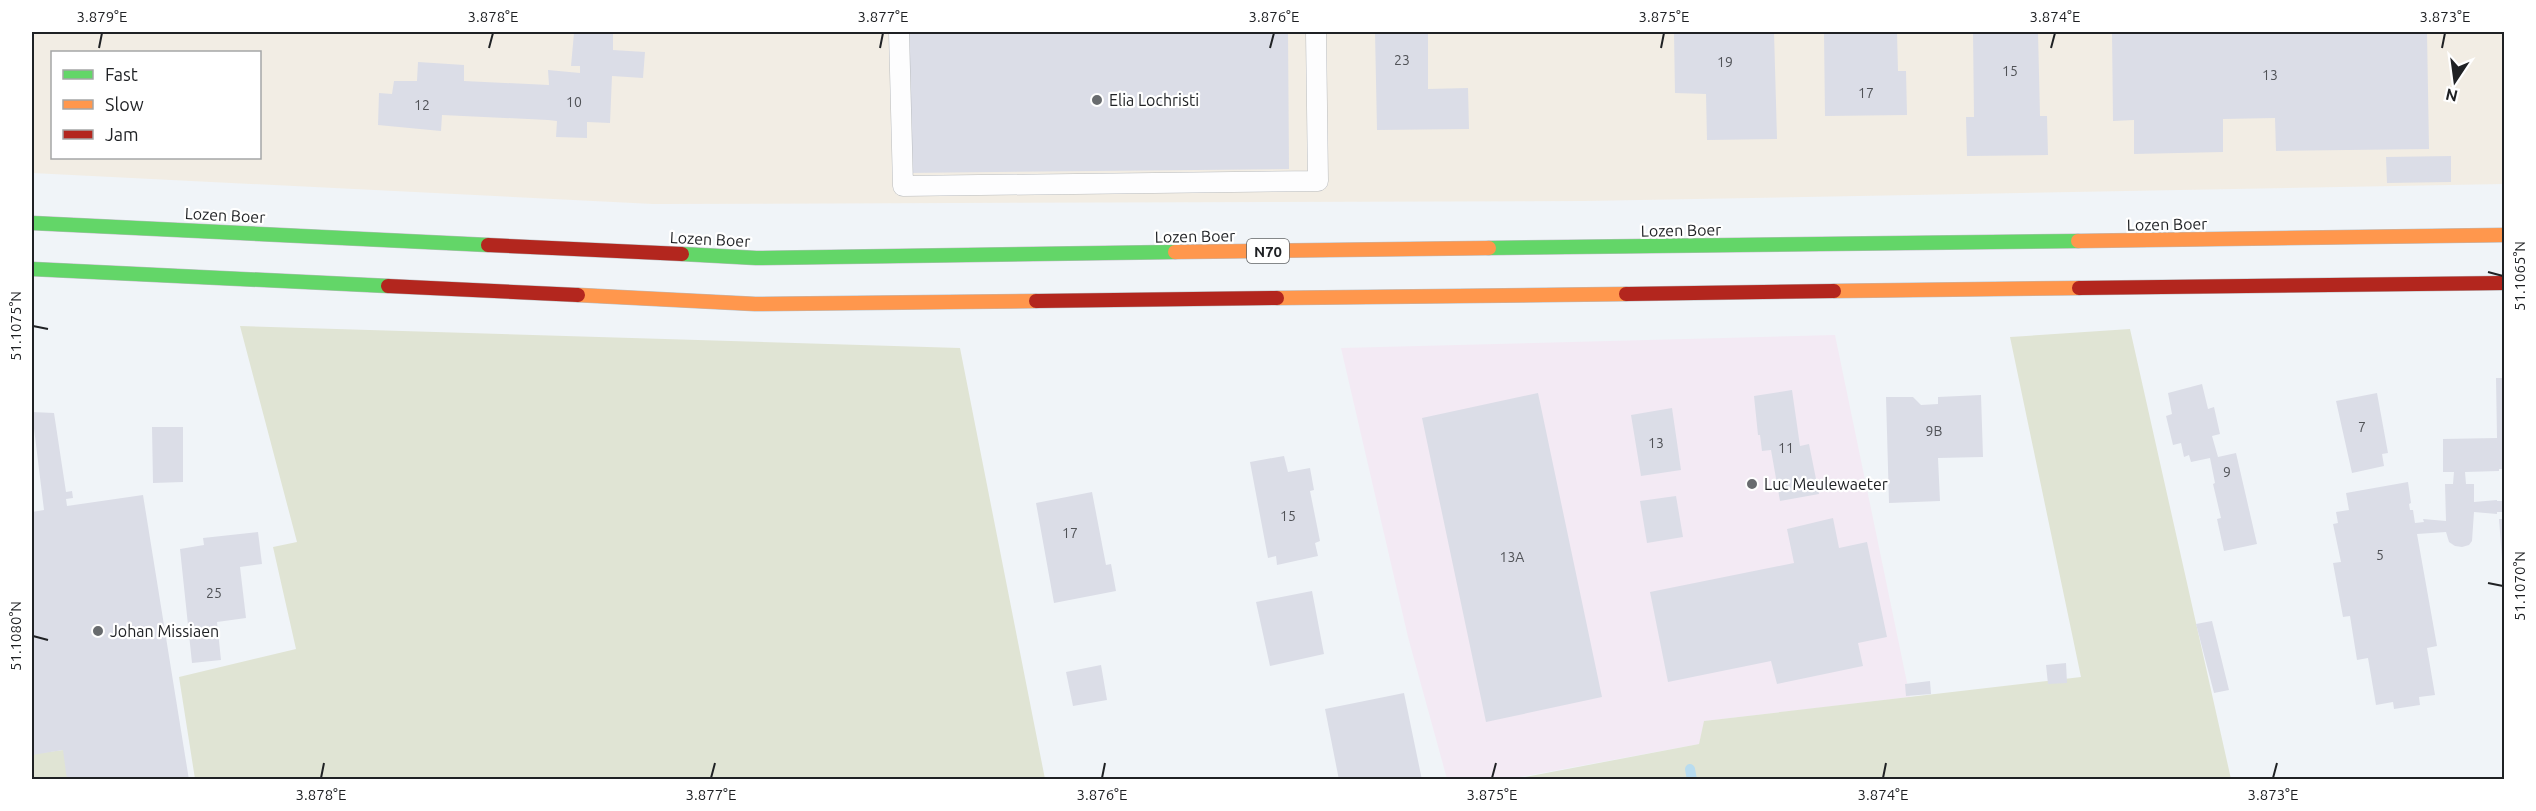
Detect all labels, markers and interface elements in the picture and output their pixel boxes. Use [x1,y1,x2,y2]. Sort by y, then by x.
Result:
text: 3.879°E [77,8,127,25]
text: 3.878°E [468,8,518,25]
text: 3.877°E [858,8,908,25]
text: 3.876°E [1249,8,1299,25]
text: 3.875°E [1639,8,1689,25]
text: 3.874°E [2030,8,2080,25]
text: 3.873°E [2420,8,2470,25]
legend [51,51,261,159]
north arrow [2425,51,2485,111]
house number: 23 [1394,52,1410,68]
house number: 19 [1717,54,1733,70]
house number: 15 [2002,63,2018,79]
text: Fast [105,64,138,84]
house number: 13 [2262,67,2278,83]
house number: 17 [1858,85,1874,101]
text: N [2444,86,2459,106]
place label: Elia Lochristi [1109,91,1199,109]
marker: Elia Lochristi [1090,93,1104,107]
text: Slow [105,94,144,114]
house number: 10 [566,94,582,110]
house number: 12 [414,97,430,113]
text: Jam [105,124,139,144]
street label: Lozen Boer [184,204,266,226]
street label: Lozen Boer [2127,214,2207,234]
street label: Lozen Boer [1641,220,1721,240]
street label: Lozen Boer [1155,226,1235,246]
street label: Lozen Boer [669,228,751,250]
road number: N70 [1247,239,1289,263]
text: 51.1065°N [2511,241,2528,311]
text: 51.1075°N [7,291,24,361]
house number: 7 [2358,419,2366,435]
house number: 9B [1926,423,1942,439]
house number: 13 [1648,435,1664,451]
house number: 11 [1778,440,1794,456]
house number: 9 [2223,464,2231,480]
place label: Luc Meulewaeter [1764,475,1888,493]
marker: Luc Meulewaeter [1745,477,1759,491]
house number: 15 [1280,508,1296,524]
house number: 17 [1062,525,1078,541]
house number: 5 [2376,547,2384,563]
house number: 13A [1500,549,1524,565]
text: 51.1070°N [2511,551,2528,621]
house number: 25 [206,585,222,601]
text: 51.1080°N [7,601,24,671]
place label: Johan Missiaen [110,622,219,640]
marker: Johan Missiaen [91,624,105,638]
text: 3.878°E [296,786,346,803]
text: 3.877°E [686,786,736,803]
text: 3.876°E [1077,786,1127,803]
text: 3.875°E [1467,786,1517,803]
text: 3.874°E [1858,786,1908,803]
text: 3.873°E [2248,786,2298,803]

